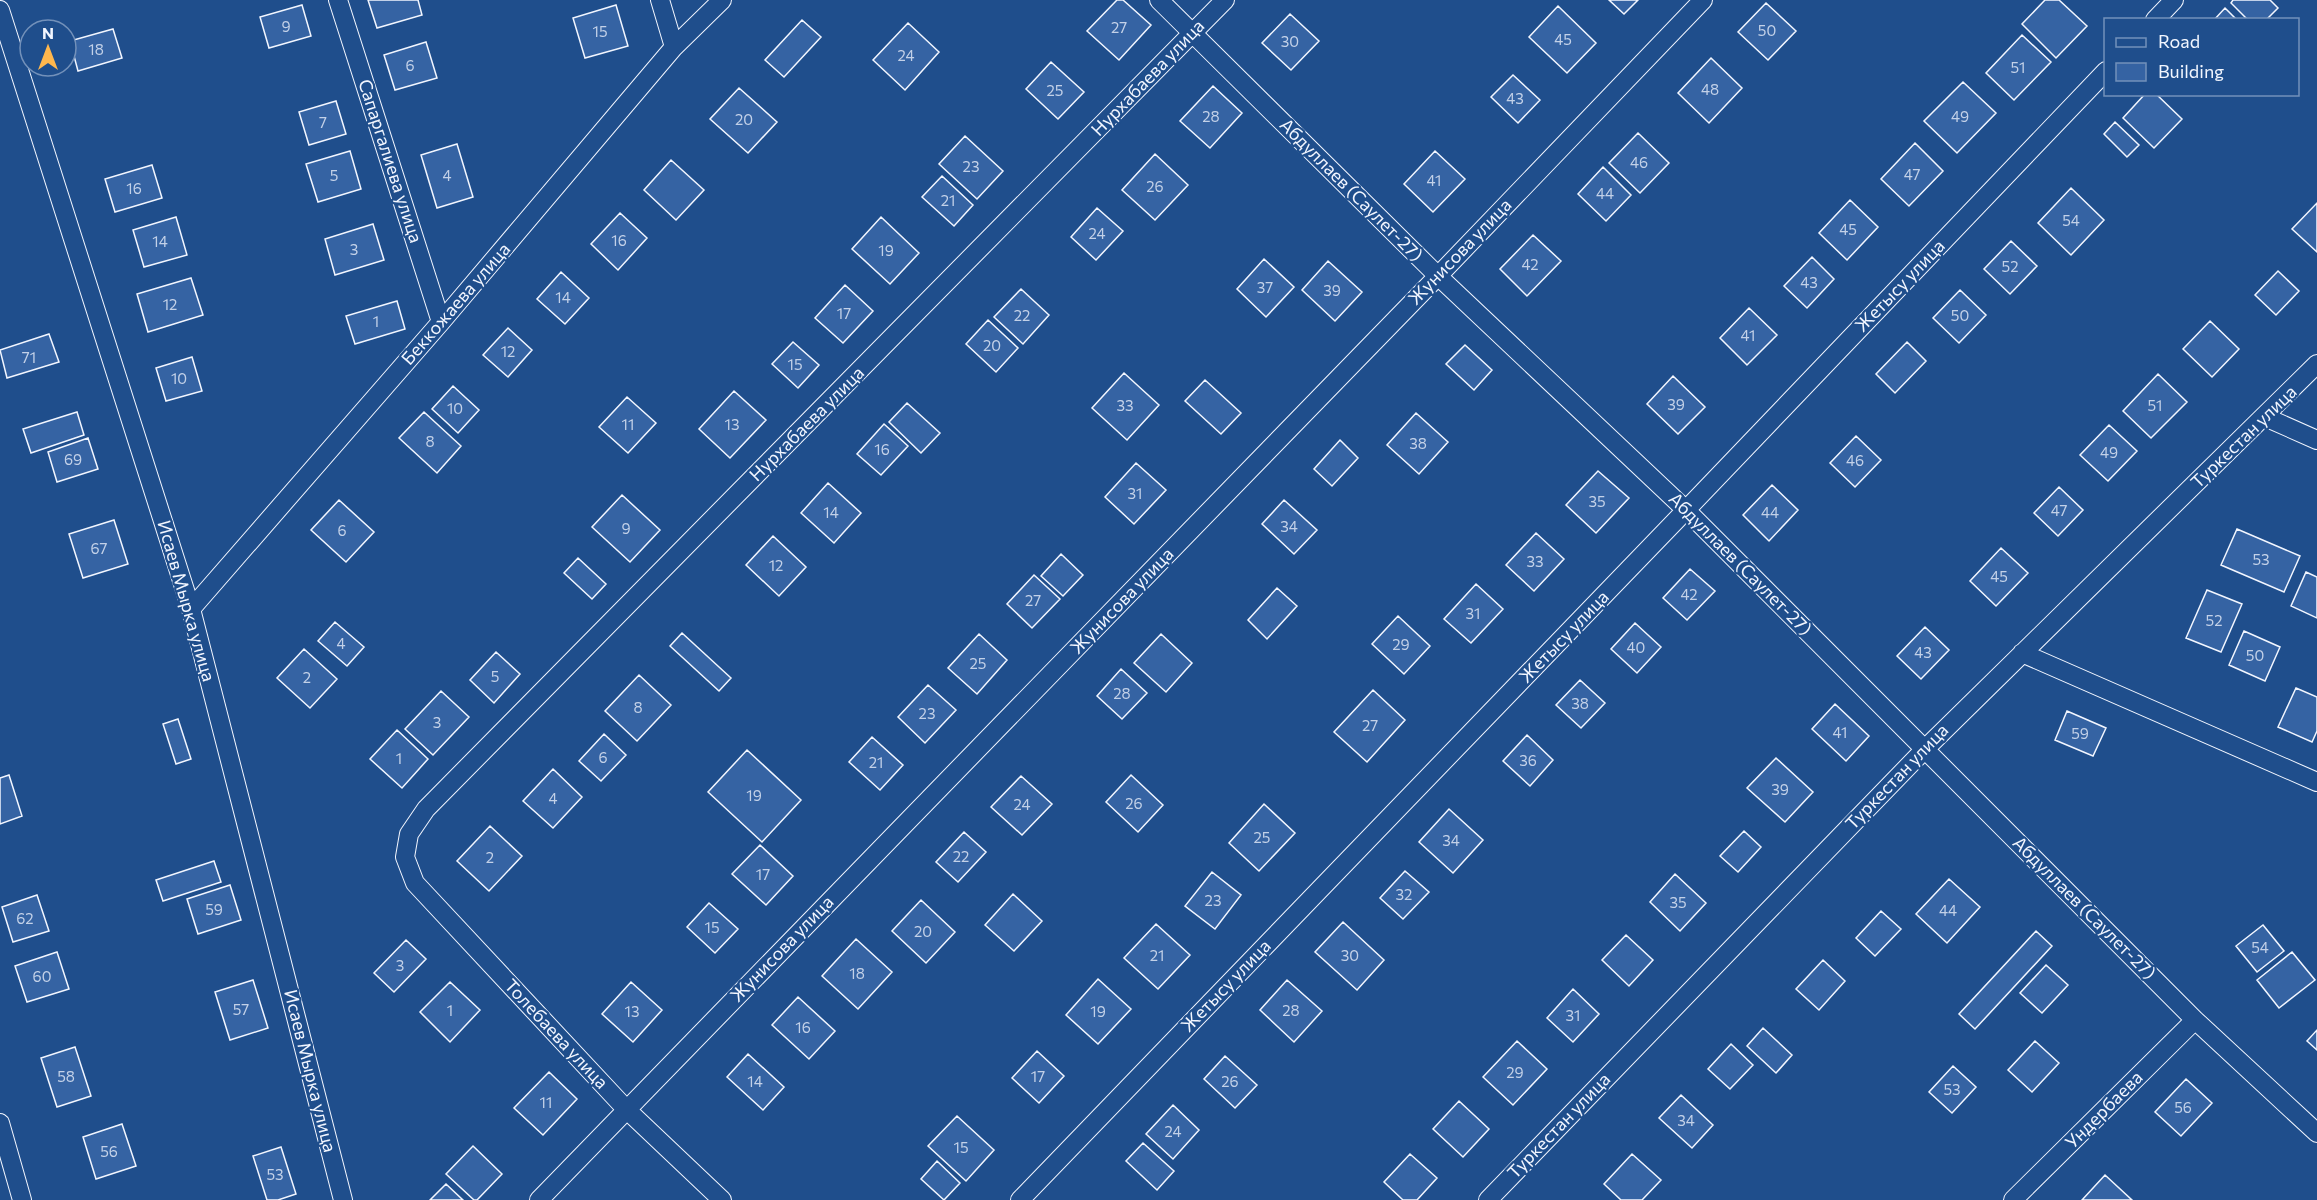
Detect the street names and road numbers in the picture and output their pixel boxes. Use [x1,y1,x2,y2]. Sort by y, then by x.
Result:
street label: Нурхабаева улица [1086,15,1208,140]
street label: Сапаргалиева улица [354,76,428,245]
street label: Абдуллаев (Саулет-27) [1276,113,1428,265]
street label: Жунисова улица [1403,194,1516,309]
street label: Жетысу улица [1850,235,1949,336]
street label: Беккожаева улица [396,238,514,369]
street label: Нурхабаева улица [744,361,868,485]
street label: Туркестан улица [2186,380,2301,492]
street label: Абдуллаев (Саулет-27) [1665,487,1817,639]
street label: Исаев Мырка улица [153,518,221,684]
street label: Жунисова улица [1065,543,1178,658]
street label: Жетысу улица [1514,586,1613,687]
street label: Туркестан улица [1840,719,1952,834]
street label: Абдуллаев (Саулет-27) [2009,831,2161,983]
street label: Жунисова улица [725,891,838,1006]
street label: Жетысу улица [1176,935,1275,1036]
street label: Толебаева улица [500,974,613,1093]
street label: Исаев Мырка улица [280,987,342,1154]
street label: Ундербаева [2060,1066,2147,1153]
street label: Туркестан улица [1502,1068,1614,1183]

